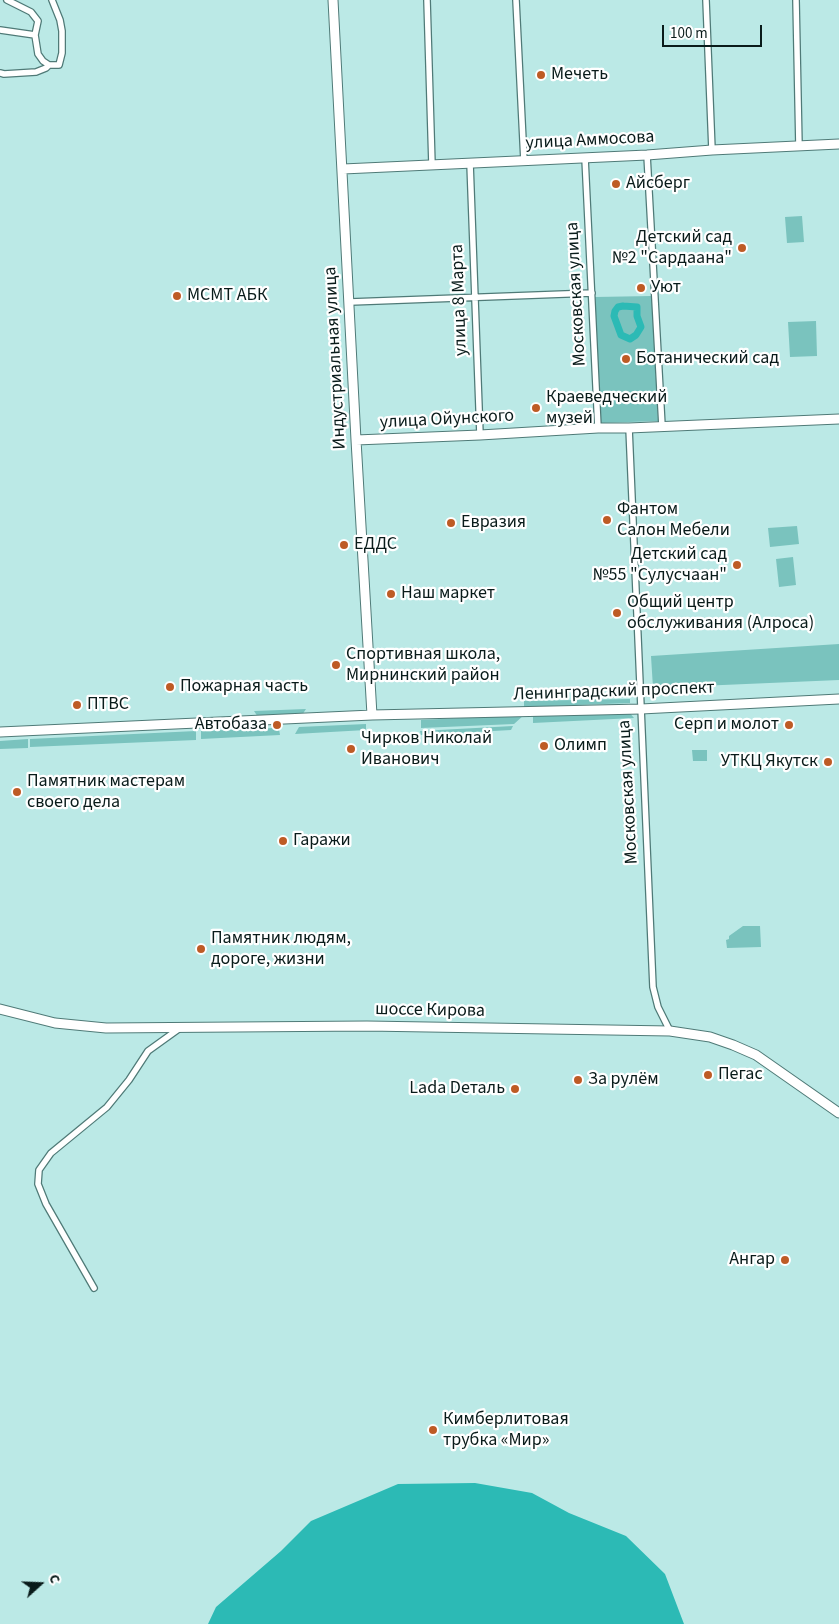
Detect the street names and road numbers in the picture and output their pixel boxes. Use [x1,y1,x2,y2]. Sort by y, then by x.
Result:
street label: улица Аммосова [525,127,655,155]
street label: Московская улица [562,221,592,367]
street label: улица 8 Марта [447,244,473,356]
street label: Индустриальная улица [320,266,352,450]
street label: улица Ойунского [379,406,515,434]
street label: Ленинградский проспект [513,678,715,706]
street label: Московская улица [614,719,644,865]
street label: шоссе Кирова [375,999,485,1023]

